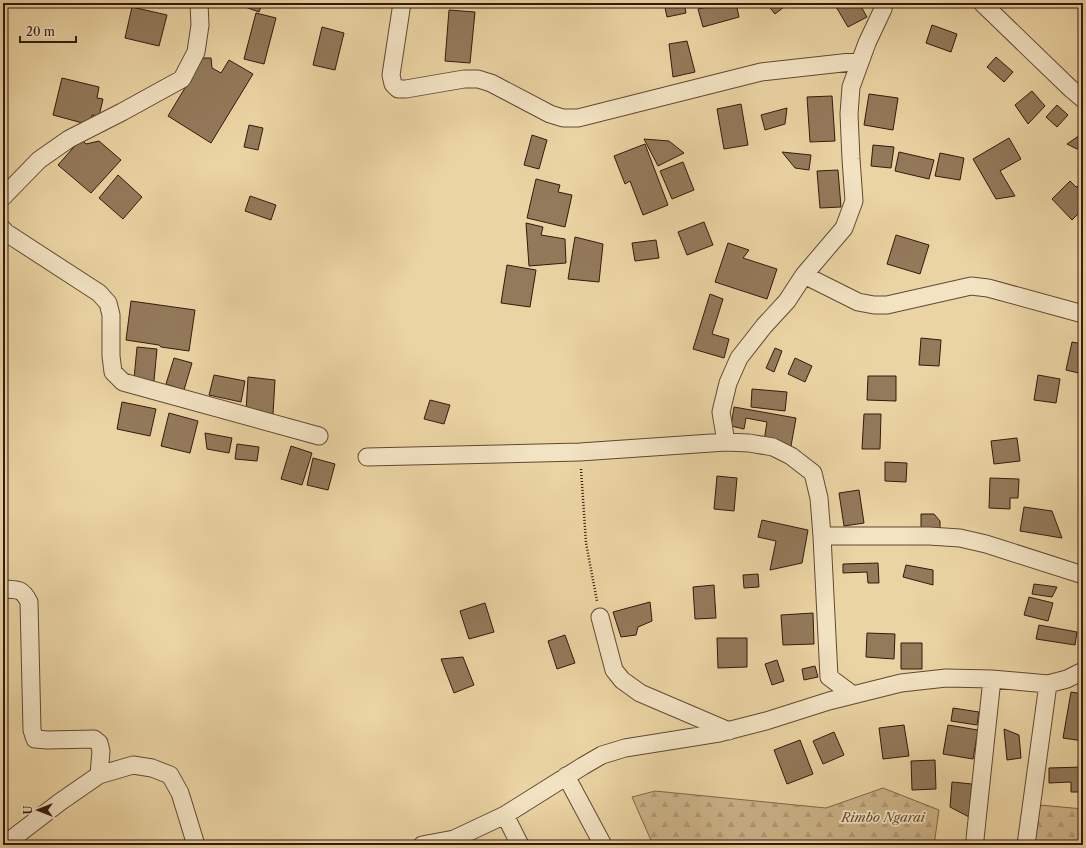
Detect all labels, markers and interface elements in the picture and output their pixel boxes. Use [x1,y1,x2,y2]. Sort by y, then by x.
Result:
scale bar [20,18,76,44]
text: 20 m [26,24,55,39]
north arrow [18,790,58,830]
text: U [21,805,35,814]
park label: Rimbo Ngarai [840,809,926,825]

